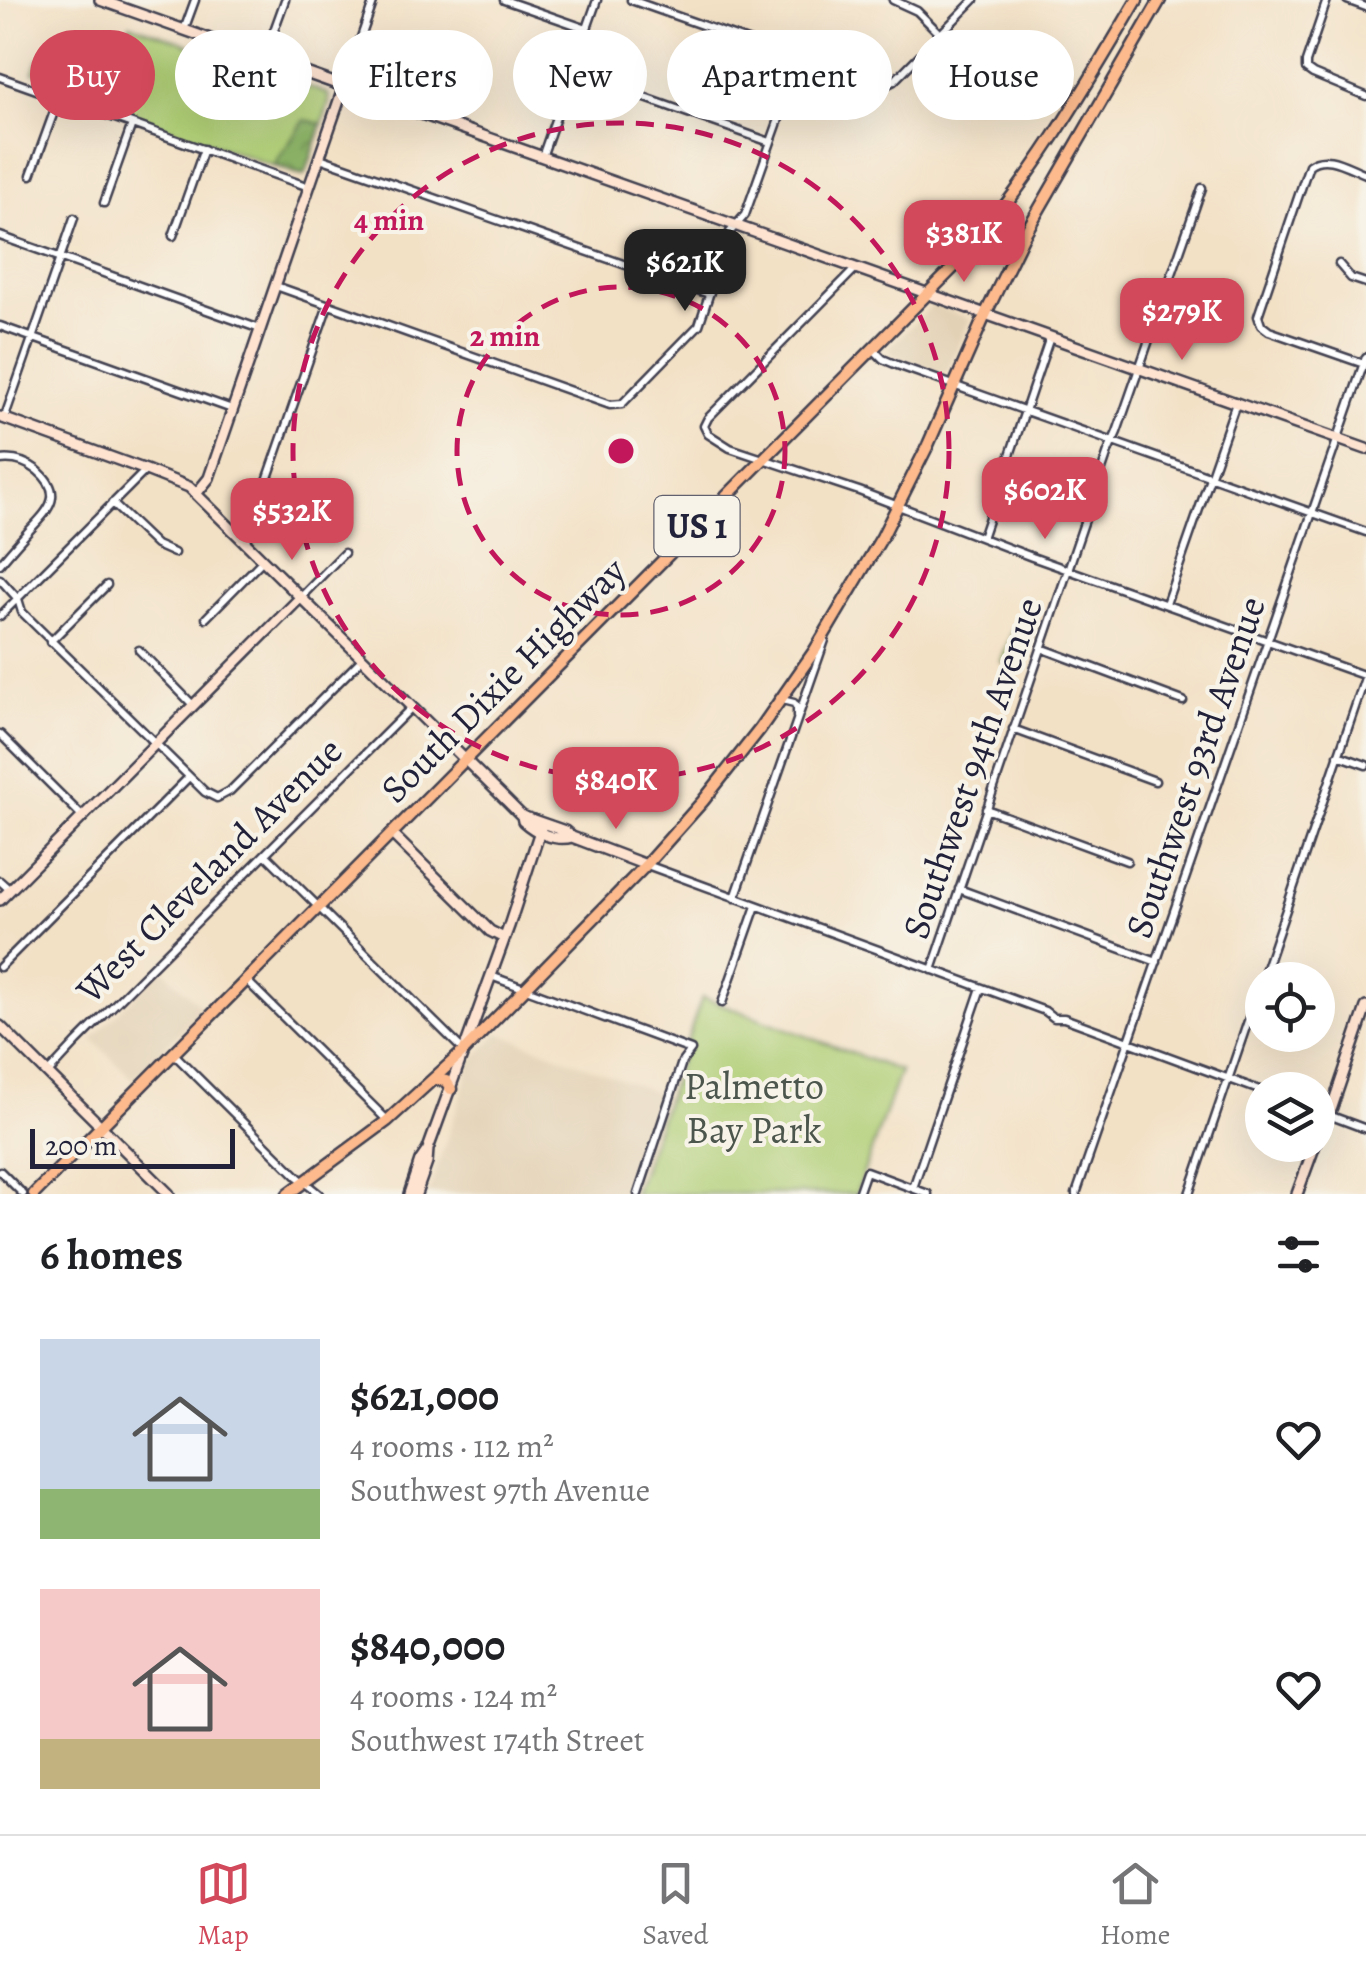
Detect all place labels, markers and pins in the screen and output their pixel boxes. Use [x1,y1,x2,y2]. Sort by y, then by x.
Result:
pin: $381K [894,200,1034,285]
pin: $621K [615,229,755,314]
pin: $279K [1112,278,1252,363]
centre of rings [603,433,639,469]
pin: $602K [975,457,1115,542]
pin: $532K [222,478,362,563]
pin: $840K [546,747,686,832]

